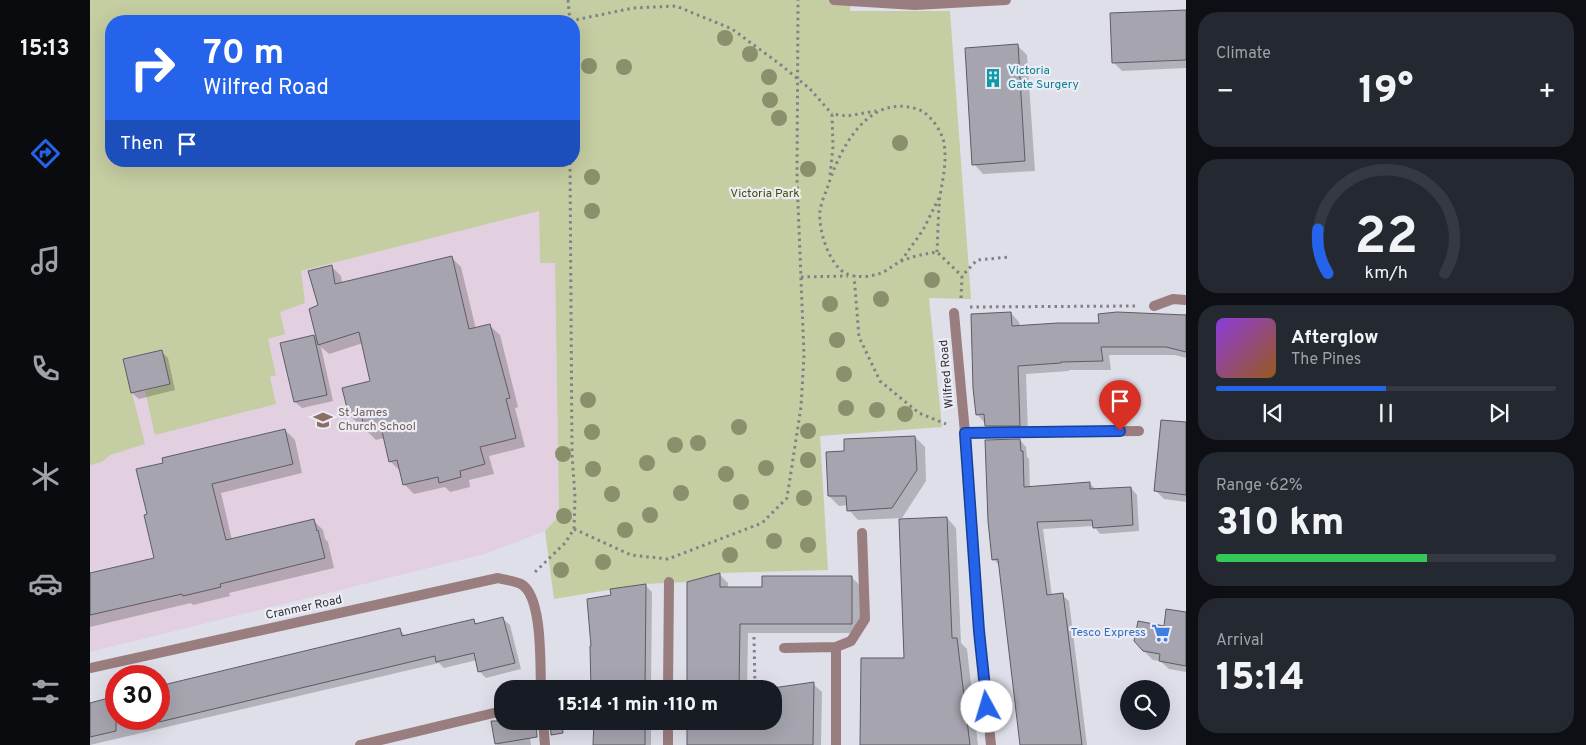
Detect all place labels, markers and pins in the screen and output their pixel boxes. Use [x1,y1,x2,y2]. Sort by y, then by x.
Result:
place label: Victoria Gate Surgery [1008,63,1079,93]
building icon: Victoria Gate Surgery [982,67,1004,89]
pin [1099,380,1141,431]
place label: St James Church School [338,405,416,435]
school or university icon: St James Church School [312,409,334,431]
supermarket icon: Tesco Express [1150,622,1172,644]
place label: Tesco Express [1070,625,1146,641]

